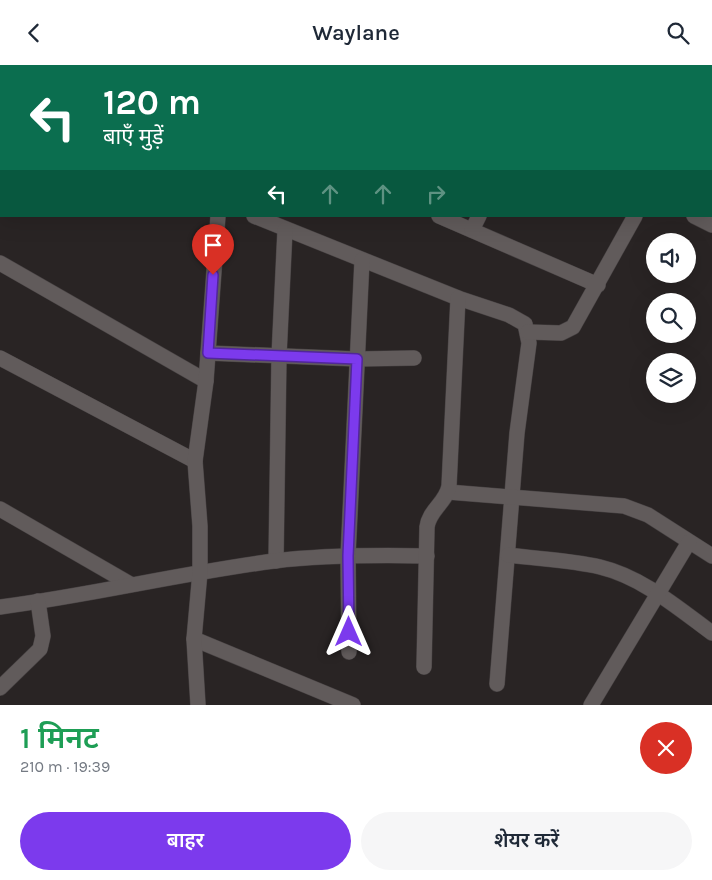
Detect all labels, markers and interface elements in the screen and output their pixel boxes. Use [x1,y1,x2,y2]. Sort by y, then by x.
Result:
icon: back [20,19,48,47]
icon: search [664,19,692,47]
text: Waylane [312,20,400,46]
text: 120 m [103,82,201,123]
icon: left [20,85,85,150]
text: बाएँ मुड़ें [103,124,164,150]
icon: left [263,180,291,208]
icon: ahead [316,180,344,208]
icon: ahead [369,180,397,208]
icon: right [422,180,450,208]
pin [192,224,234,275]
icon: arrive [199,231,227,259]
map controls [646,233,696,403]
button: sound [646,233,696,283]
button: search [646,293,696,343]
button: layers [646,353,696,403]
position arrow [322,605,374,657]
text: 1 मिनट [20,720,99,756]
button: close [640,722,692,774]
text: 210 m · 19:39 [20,757,110,776]
button: बाहर [20,812,351,870]
button: शेयर करें [361,812,692,870]

